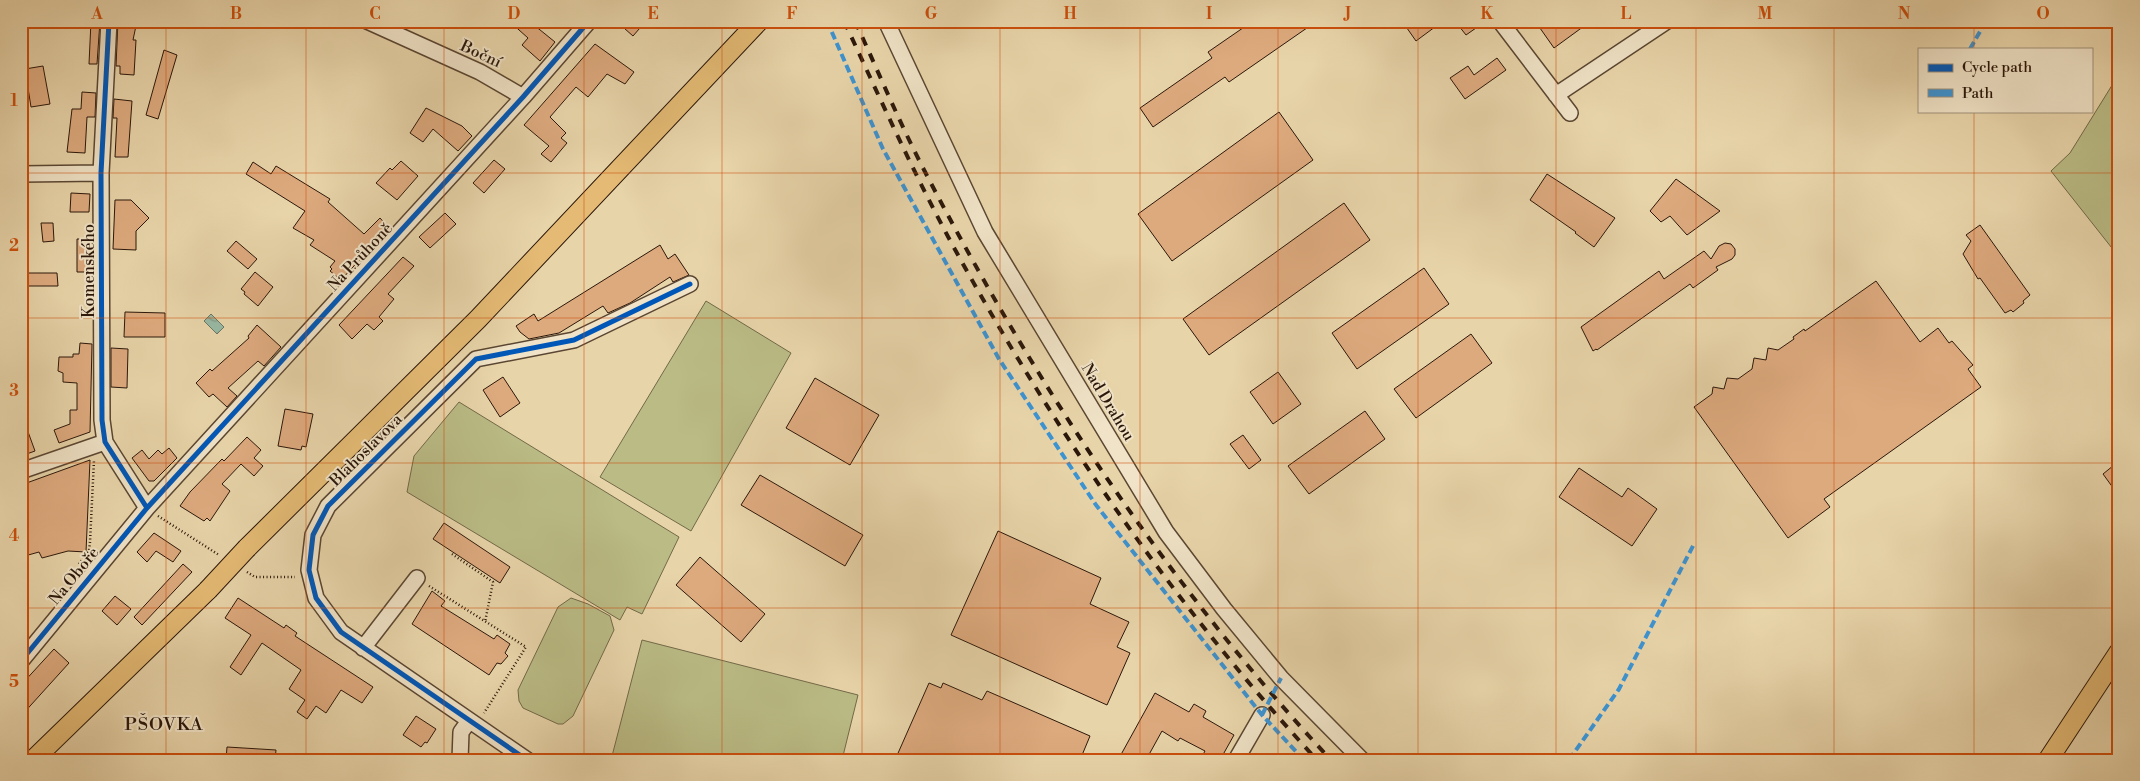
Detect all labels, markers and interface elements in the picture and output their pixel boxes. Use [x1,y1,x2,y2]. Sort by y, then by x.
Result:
text: A [90,4,103,24]
text: B [230,4,242,24]
text: C [369,4,381,24]
text: D [508,4,521,24]
text: E [647,4,659,24]
text: F [786,4,798,24]
text: G [925,4,938,24]
text: H [1063,4,1077,24]
text: I [1206,4,1212,24]
text: J [1343,4,1351,24]
text: K [1481,4,1495,24]
text: L [1621,4,1632,24]
text: M [1758,4,1773,24]
text: N [1898,4,1911,24]
text: O [2036,4,2050,24]
street label: Boční [456,35,505,72]
legend [1918,48,2092,112]
text: Cycle path [1962,58,2032,77]
text: Path [1962,84,1994,103]
text: 1 [10,91,18,111]
street label: Na Průhoně [323,219,397,295]
street label: Komenského [79,224,99,318]
text: 2 [9,236,19,256]
street label: Nad Drahou [1077,359,1139,445]
text: 3 [9,381,19,401]
street label: Blahoslavova [325,409,407,491]
text: 4 [9,526,20,546]
street label: Na Oboře [45,543,103,609]
text: 5 [9,672,19,692]
district label: PŠOVKA [124,713,204,736]

